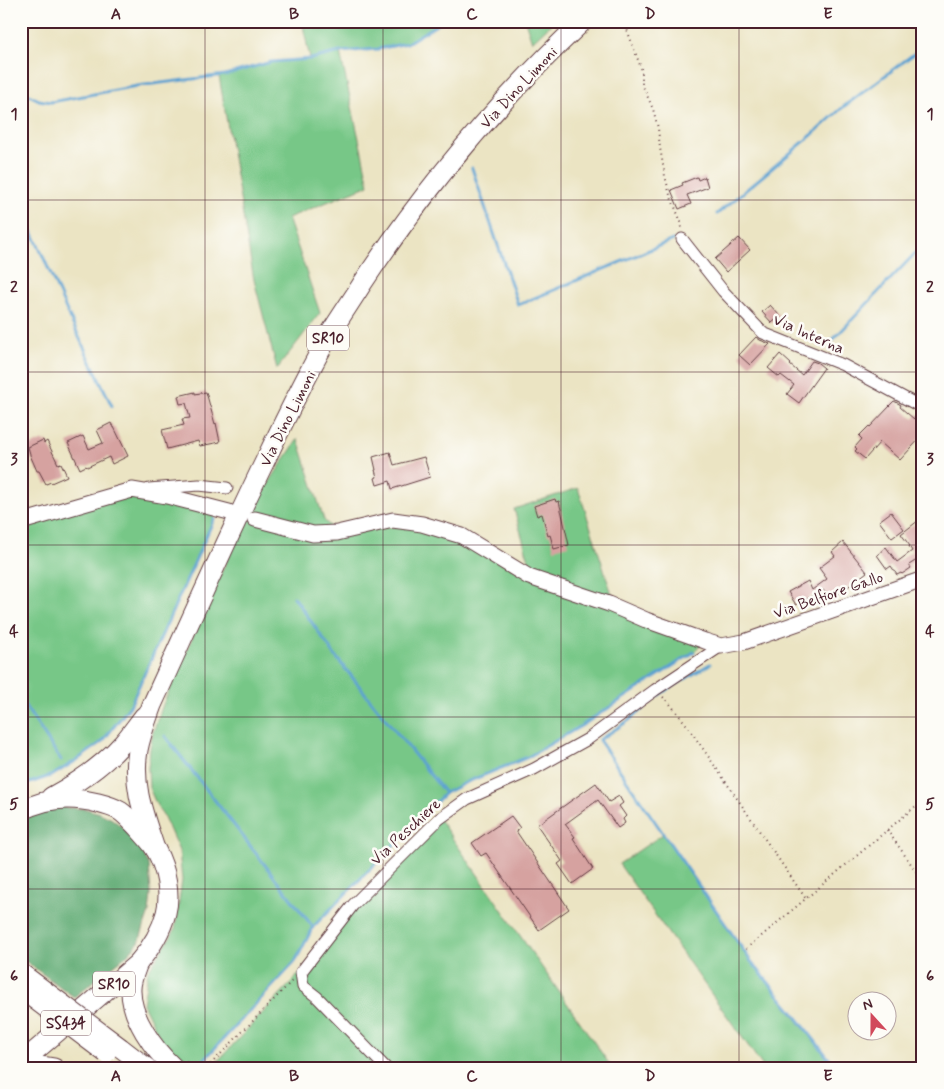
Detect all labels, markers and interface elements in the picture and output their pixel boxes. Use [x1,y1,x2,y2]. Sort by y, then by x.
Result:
text: A [111,4,121,25]
text: B [289,4,299,25]
text: C [466,4,478,25]
text: D [644,4,656,25]
text: E [823,4,833,25]
street label: Via Dino Limoni [475,42,563,134]
text: 1 [10,104,18,125]
text: 1 [926,104,934,125]
text: 2 [10,277,18,298]
text: 2 [926,277,934,298]
street label: Via Interna [770,309,847,359]
road number: SR10 [307,326,349,350]
street label: Via Dino Limoni [255,367,322,470]
text: 3 [10,449,18,470]
text: 3 [926,449,934,470]
street label: Via Belfiore Gallo [771,567,886,624]
text: 4 [9,621,19,642]
text: 4 [925,621,935,642]
text: 5 [9,794,19,815]
street label: Via Peschiere [366,794,446,870]
text: 5 [925,794,935,815]
text: 6 [10,966,18,987]
text: 6 [926,966,934,987]
road number: SR10 [93,972,135,996]
north arrow [846,992,896,1042]
text: N [860,995,875,1015]
road number: SS434 [41,1010,91,1036]
text: A [111,1066,121,1087]
text: B [289,1066,299,1087]
text: C [466,1066,478,1087]
text: D [644,1066,656,1087]
text: E [823,1066,833,1087]

